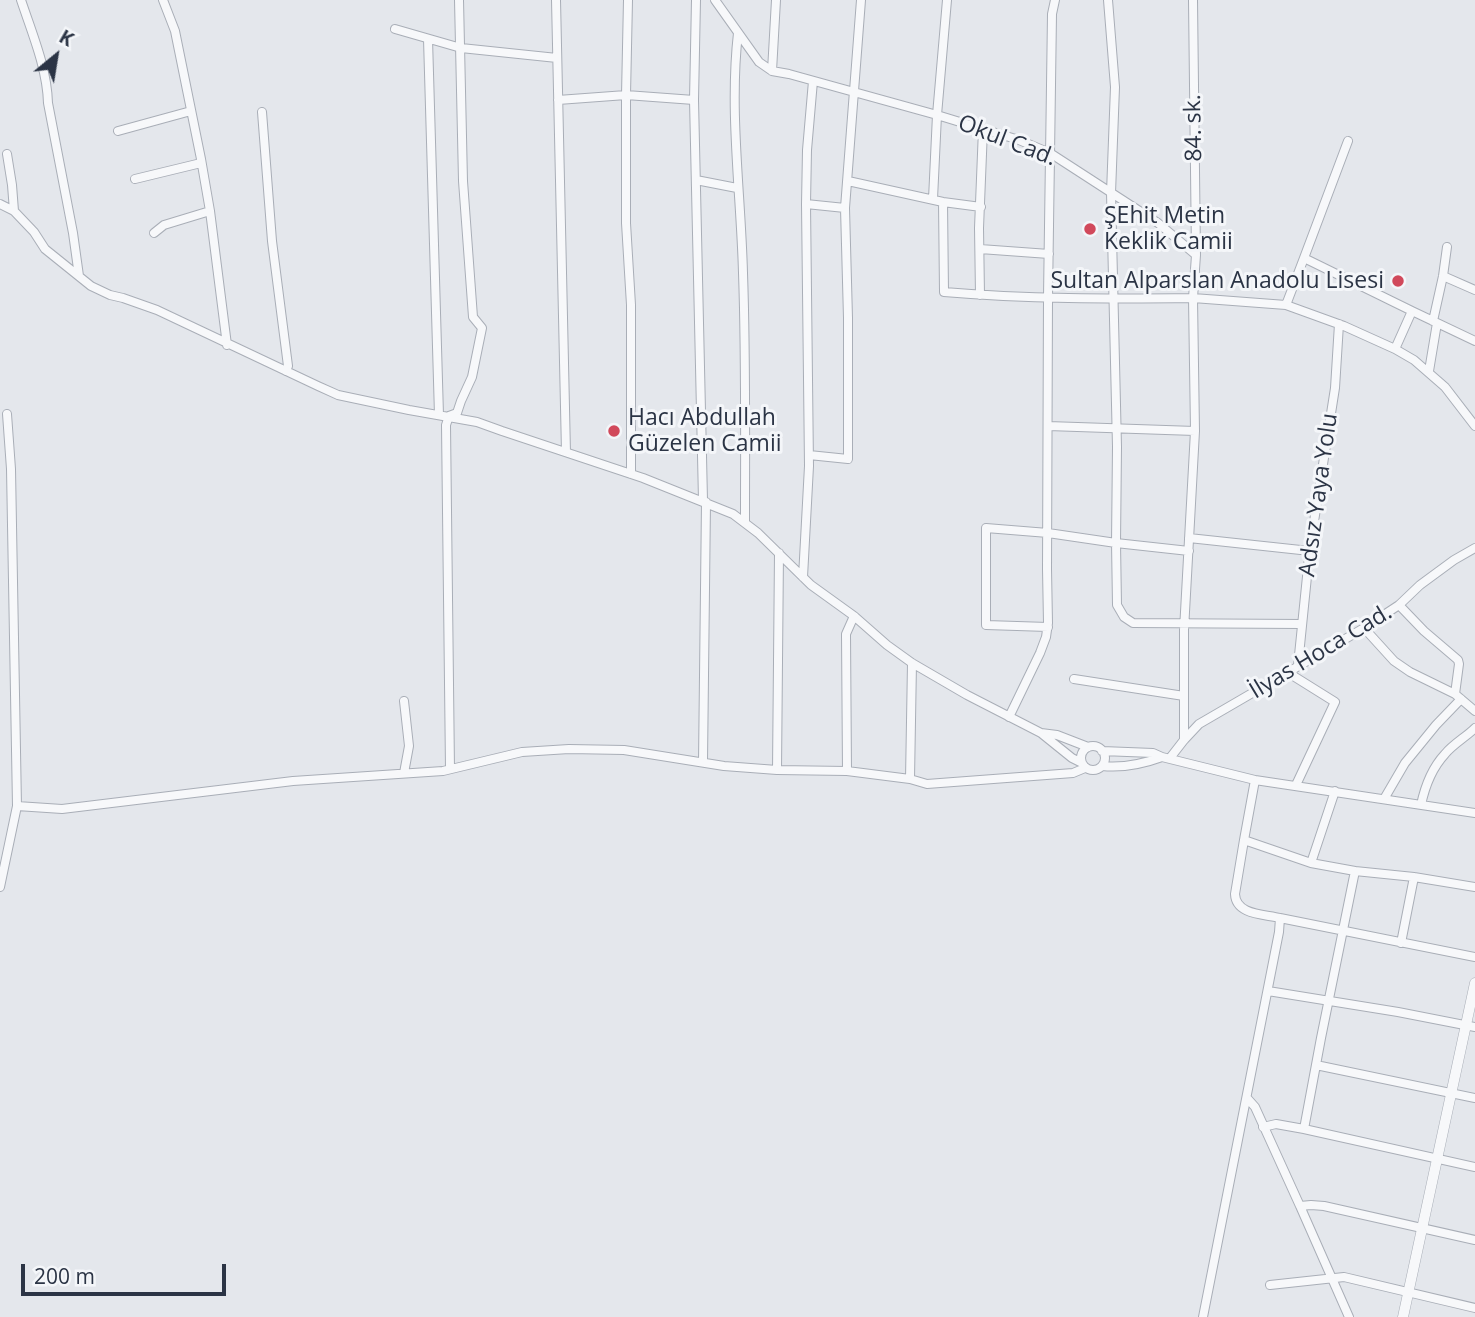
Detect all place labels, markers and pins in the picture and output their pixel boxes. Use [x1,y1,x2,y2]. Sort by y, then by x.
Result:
place label: ŞEhit Metin Keklik Camii [1104,202,1233,256]
marker: ŞEhit Metin Keklik Camii [1082,221,1098,237]
place label: Sultan Alparslan Anadolu Lisesi [1051,267,1384,295]
marker: Sultan Alparslan Anadolu Lisesi [1390,273,1406,289]
place label: Hacı Abdullah Güzelen Camii [628,404,781,458]
marker: Hacı Abdullah Güzelen Camii [606,423,622,439]

